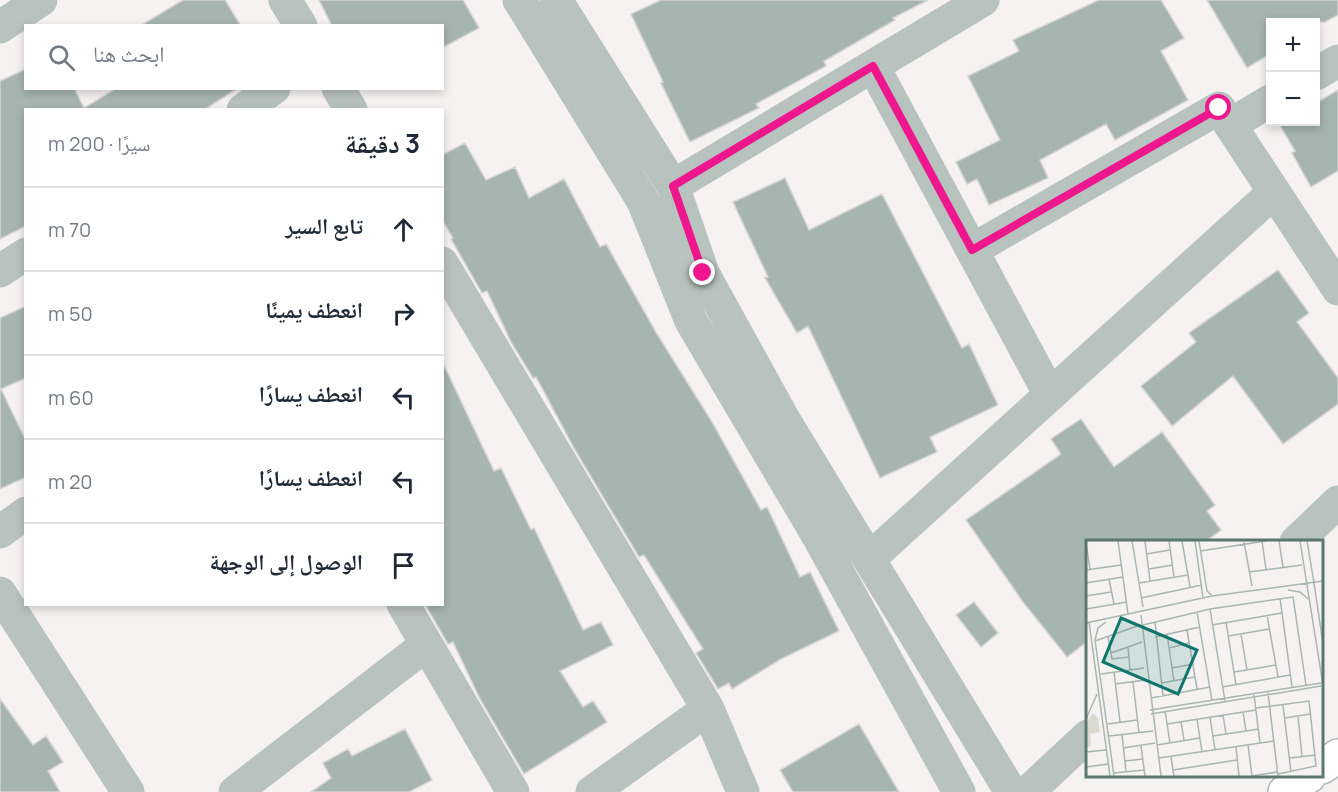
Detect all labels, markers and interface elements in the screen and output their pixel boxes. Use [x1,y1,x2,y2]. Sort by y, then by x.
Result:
map controls [1266,18,1320,126]
button: + [1266,18,1320,72]
search box [24,24,444,90]
text: ابحث هنا [93,39,164,69]
icon: search [45,41,78,74]
button: − [1266,72,1320,126]
route start [1205,94,1231,120]
text: 3 دقيقة [345,125,420,161]
text: سيرًا · 200 m [48,130,151,157]
text: تابع السير [285,211,363,241]
icon: ahead [387,213,420,246]
text: 70 m [48,216,91,243]
route end [689,259,715,285]
text: انعطف يمينًا [265,295,363,325]
icon: right [387,297,420,330]
text: 50 m [48,300,93,327]
text: انعطف يسارًا [259,379,363,409]
icon: left [387,381,420,414]
text: 60 m [48,384,94,411]
text: انعطف يسارًا [259,463,363,493]
icon: left [387,465,420,498]
text: 20 m [48,468,93,495]
inset map [1086,540,1323,777]
text: الوصول إلى الوجهة [210,547,363,577]
icon: arrive [387,549,420,582]

